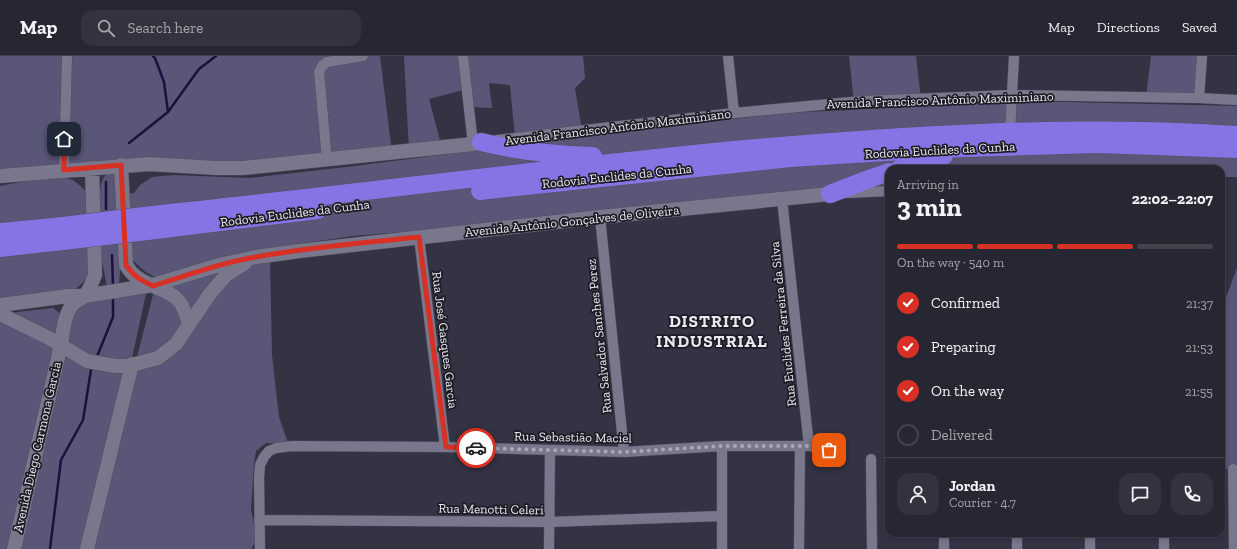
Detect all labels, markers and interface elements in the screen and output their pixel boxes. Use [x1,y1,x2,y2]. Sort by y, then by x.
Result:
search box [81,10,361,46]
text: Map [20,16,57,39]
icon: search [95,17,117,39]
text: Search here [127,19,203,37]
text: Map [1048,19,1075,36]
text: Directions [1097,19,1160,36]
text: Saved [1182,19,1217,36]
street label: Avenida Francisco Antônio Maximiniano [826,89,1054,111]
street label: Avenida Francisco Antônio Maximiniano [504,106,732,148]
pin [47,122,81,156]
icon: home [53,128,75,150]
street label: Rodovia Euclides da Cunha [864,139,1016,161]
street label: Rodovia Euclides da Cunha [541,161,693,191]
text: Arriving in [897,177,959,192]
text: 22:02–22:07 [1132,190,1213,208]
text: 3 min [897,191,962,223]
street label: Rodovia Euclides da Cunha [219,196,371,230]
street label: Avenida Antônio Gonçalves de Oliveira [464,202,681,240]
street label: Rua Euclides Ferreira da Silva [767,240,799,407]
text: On the way · 540 m [897,255,1004,270]
street label: Rua Salvador Sanches Perez [583,258,615,414]
street label: Rua José Gasques Garcia [429,271,461,410]
icon: check [897,292,919,314]
text: Confirmed [931,294,1000,312]
text: 21:37 [1186,296,1213,311]
district label: DISTRITO INDUSTRIAL [656,311,768,351]
icon: check [897,336,919,358]
text: Preparing [931,338,996,356]
text: 21:53 [1185,340,1213,355]
street label: Avenida Diego Carmona Garcia [10,359,64,534]
icon: check [897,380,919,402]
text: On the way [931,382,1004,400]
text: 21:55 [1185,384,1213,399]
text: Delivered [931,426,993,444]
courier [456,428,496,468]
street label: Rua Sebastião Maciel [514,428,633,446]
pin [812,433,846,467]
icon: car [465,437,487,459]
icon: bag [818,439,840,461]
button: person [897,473,939,515]
button: chat [1119,473,1161,515]
button: phone [1171,473,1213,515]
text: Jordan [949,477,995,495]
text: Courier · 4.7 [949,495,1016,510]
street label: Rua Menotti Celeri [438,501,544,517]

